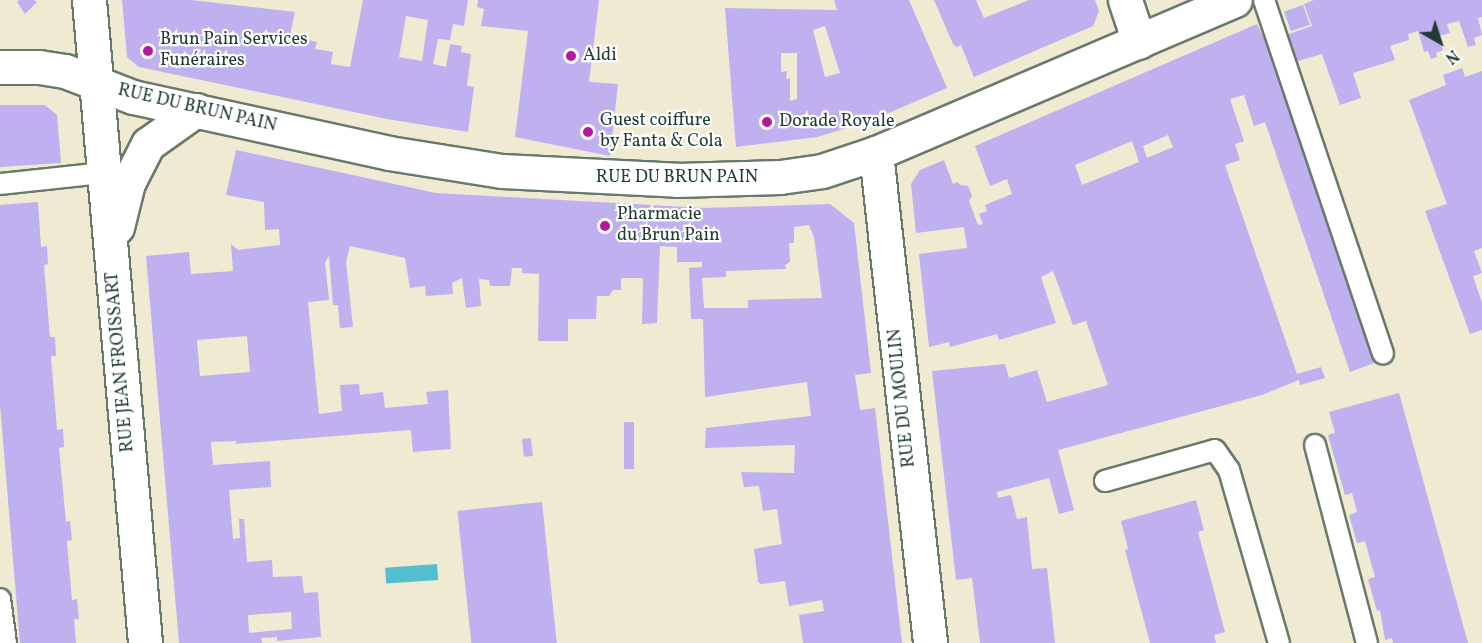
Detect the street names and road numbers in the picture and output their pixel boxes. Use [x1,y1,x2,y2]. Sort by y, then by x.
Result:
street label: RUE DU BRUN PAIN [115,80,279,138]
street label: RUE DU BRUN PAIN [596,167,758,189]
street label: RUE JEAN FROISSART [102,271,140,453]
street label: RUE DU MOULIN [885,327,921,469]

